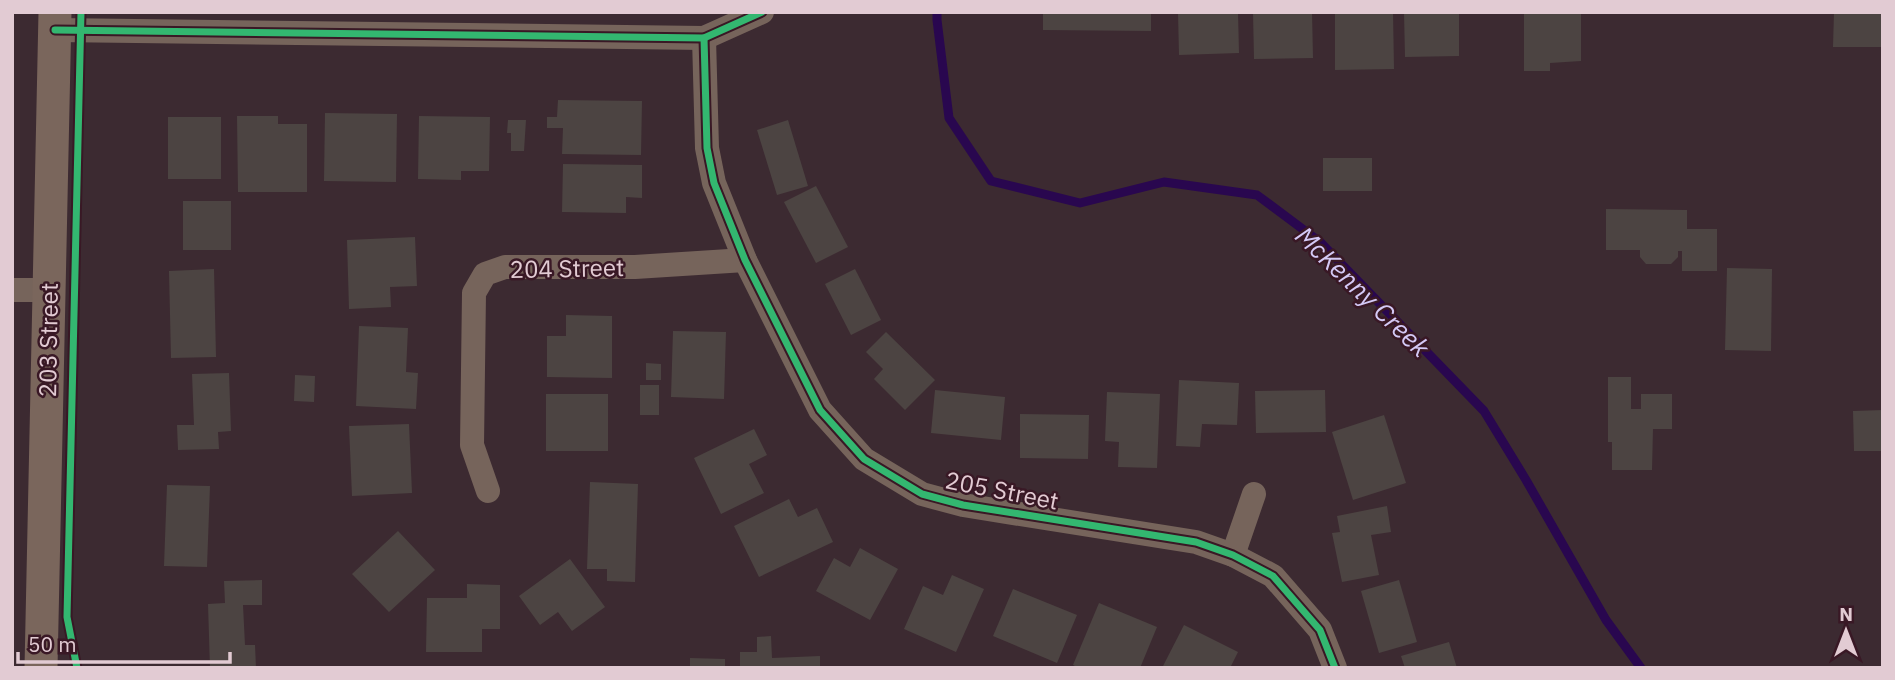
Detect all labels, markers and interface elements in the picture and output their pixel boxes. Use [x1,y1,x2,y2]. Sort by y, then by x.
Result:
water label: McKenny Creek [1289,218,1438,364]
street label: 204 Street [509,251,625,285]
street label: 203 Street [31,282,65,398]
street label: 205 Street [943,463,1061,517]
north arrow [1811,596,1881,666]
text: N [1839,602,1853,626]
scale bar [18,620,229,664]
text: 50 m [28,630,77,658]

